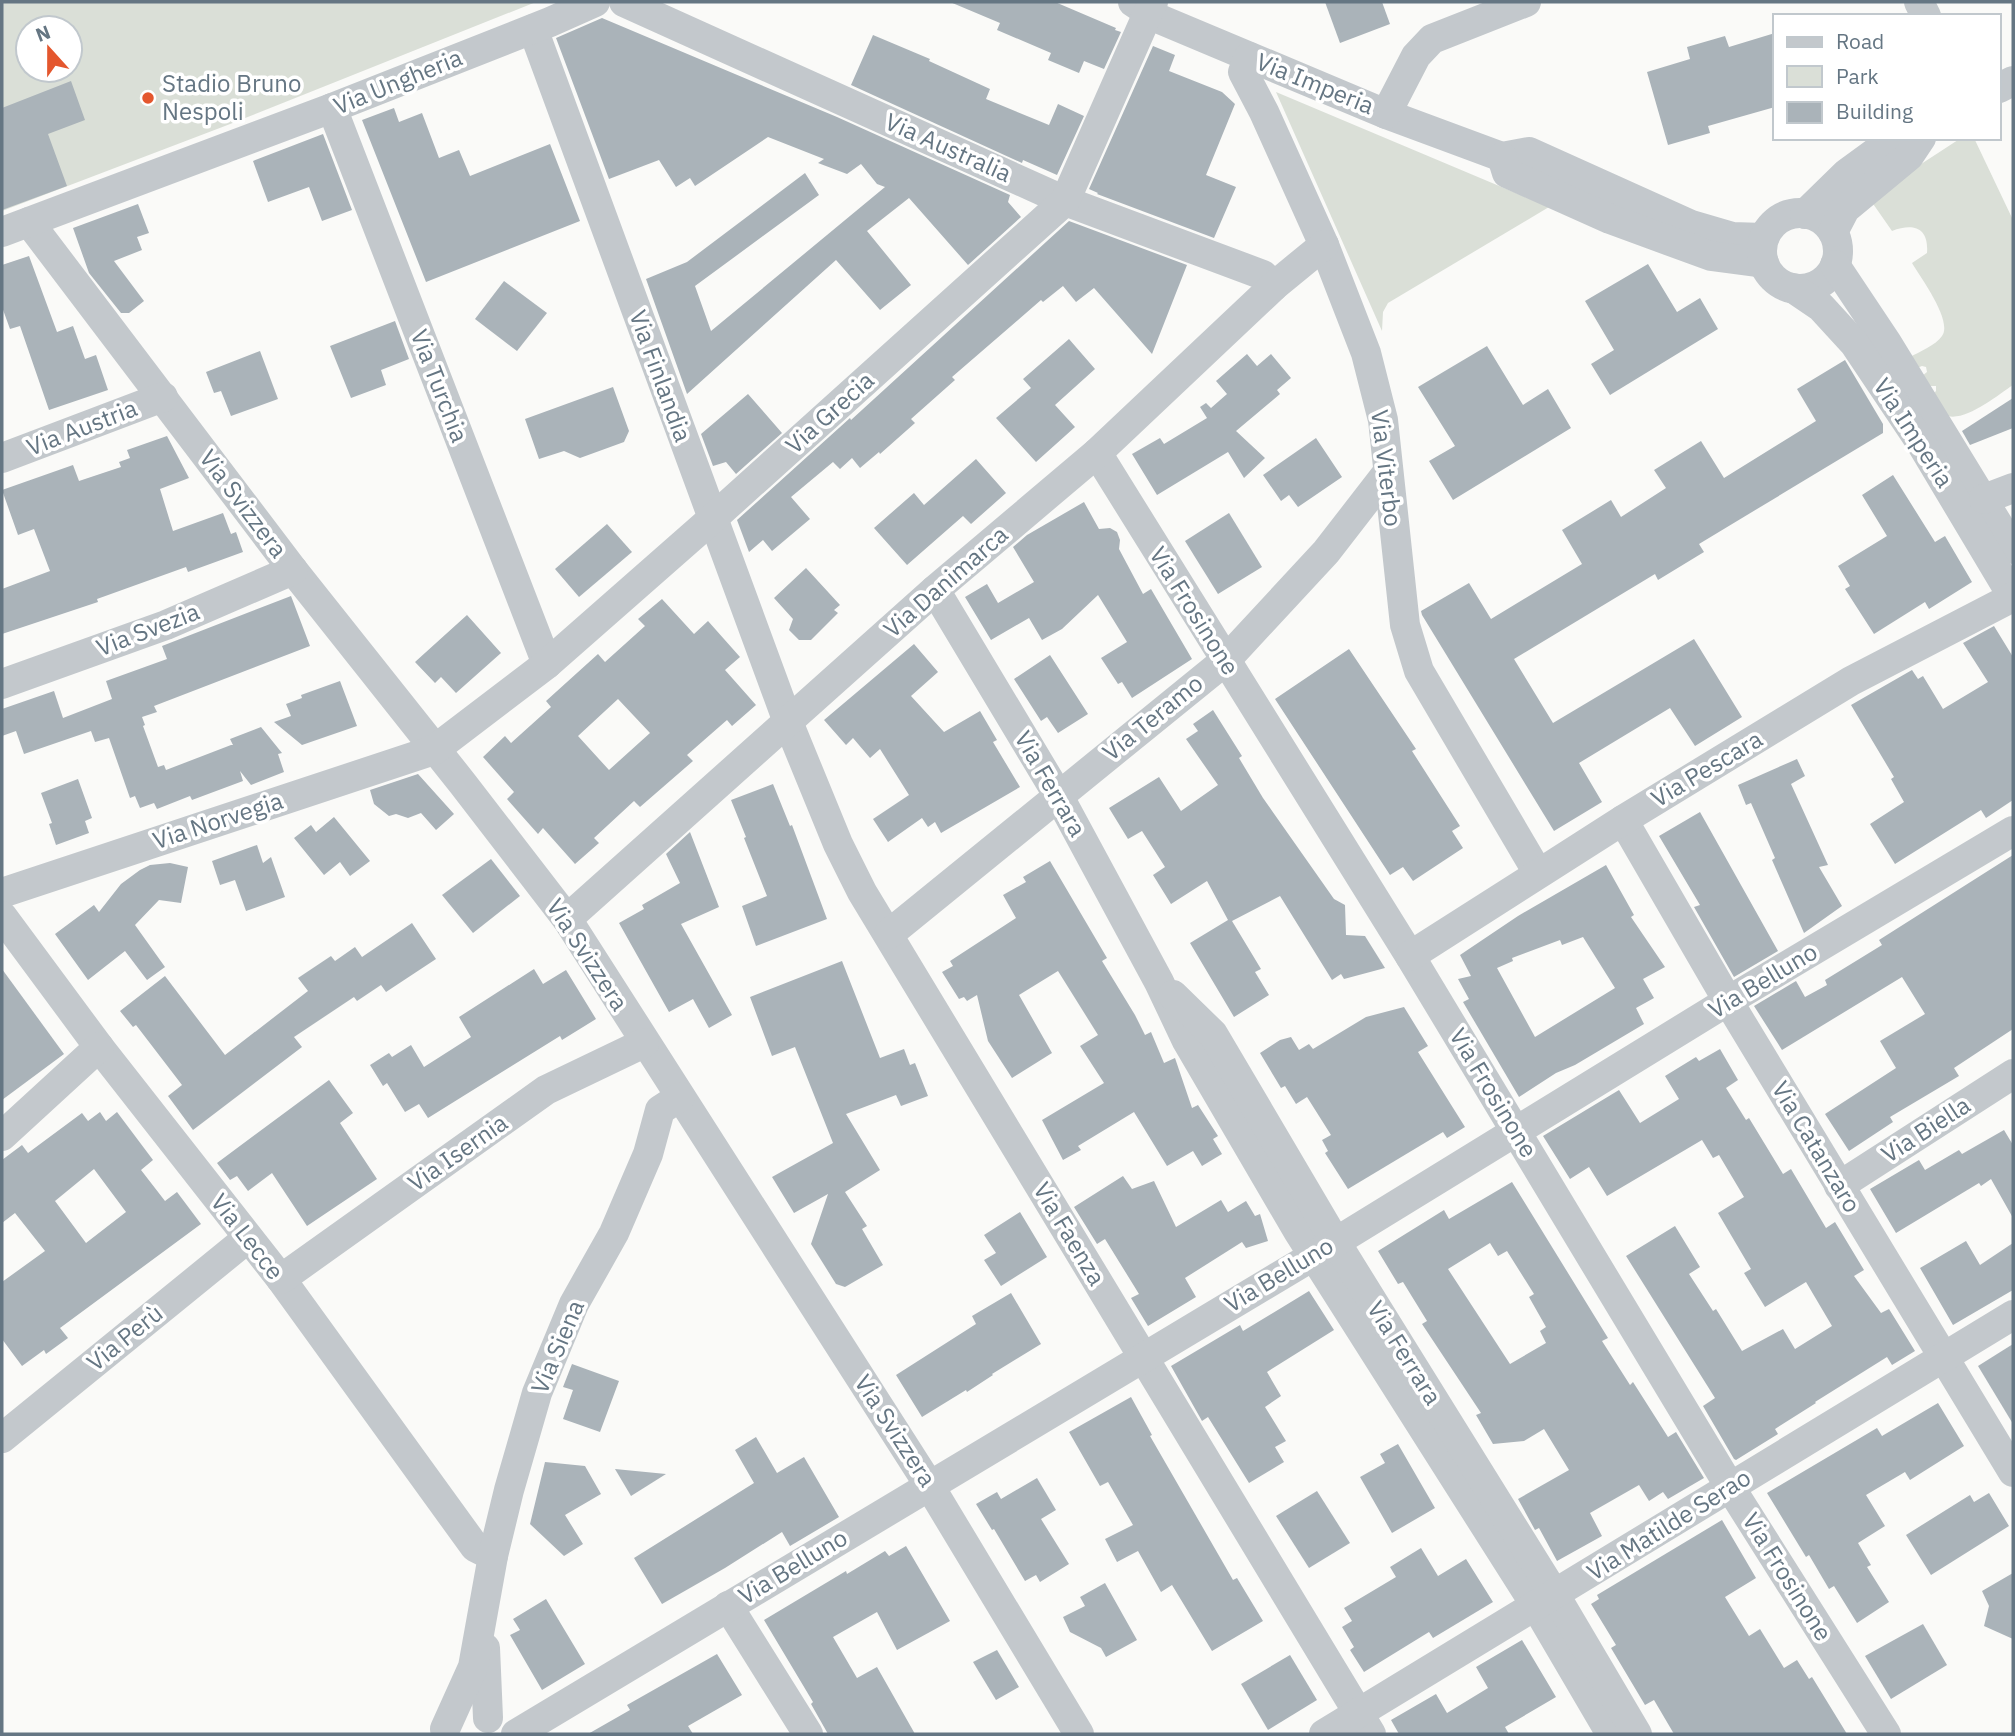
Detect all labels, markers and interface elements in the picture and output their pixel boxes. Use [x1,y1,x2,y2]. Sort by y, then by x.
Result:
north arrow [14,14,84,84]
legend [1773,14,2001,140]
text: N [32,19,54,47]
text: Road [1836,27,1884,55]
street label: Via Ungheria [329,41,467,121]
street label: Via Imperia [1252,45,1379,121]
text: Park [1836,62,1879,90]
place label: Stadio Bruno Nespoli [162,67,301,127]
marker: Stadio Bruno Nespoli [140,90,156,106]
text: Building [1836,97,1913,125]
street label: Via Australia [880,105,1017,189]
street label: Via Finlandia [622,305,700,446]
street label: Via Turchia [404,325,476,447]
street label: Via Grecia [778,364,880,460]
street label: Via Imperia [1867,372,1961,493]
street label: Via Austria [22,391,142,463]
street label: Via Viterbo [1364,408,1410,528]
street label: Via Svizzera [193,443,295,564]
street label: Via Danimarca [876,518,1014,644]
street label: Via Frosinone [1143,540,1247,681]
street label: Via Svezia [92,595,204,663]
street label: Via Teramo [1096,667,1209,768]
street label: Via Pescara [1645,722,1768,814]
street label: Via Ferrara [1008,725,1094,842]
street label: Via Norvegia [149,784,287,856]
street label: Via Svizzera [540,892,636,1017]
street label: Via Belluno [1702,935,1823,1025]
street label: Via Frosinone [1443,1022,1545,1163]
street label: Via Catanzaro [1765,1075,1869,1218]
street label: Via Biella [1875,1088,1976,1170]
street label: Via Isernia [401,1106,514,1198]
street label: Via Faenza [1026,1176,1113,1291]
street label: Via Lecce [204,1187,292,1286]
street label: Via Belluno [1218,1229,1339,1319]
street label: Via Ferrara [1360,1294,1450,1411]
street label: Via Siena [523,1295,591,1398]
street label: Via Perù [80,1297,169,1378]
street label: Via Svizzera [848,1368,944,1493]
street label: Via Matilde Serao [1581,1461,1756,1587]
street label: Via Frosinone [1736,1506,1840,1647]
street label: Via Belluno [732,1521,853,1611]

